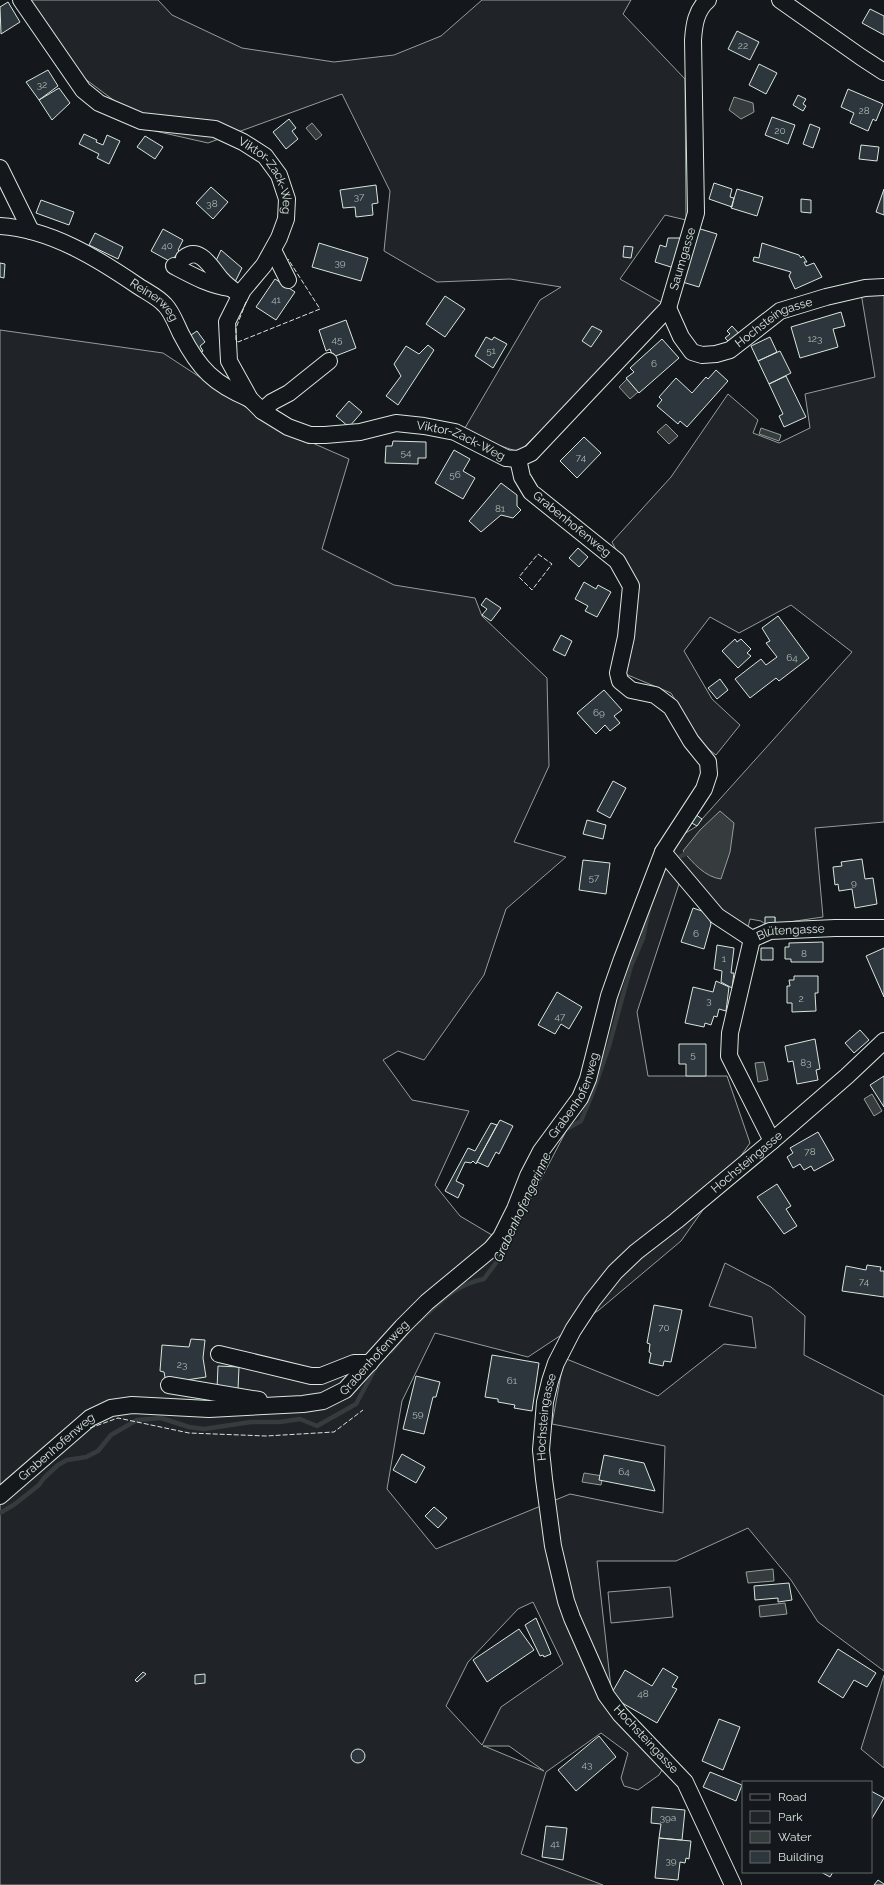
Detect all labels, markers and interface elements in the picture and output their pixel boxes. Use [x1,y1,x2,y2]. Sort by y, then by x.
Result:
house number: 22 [738,40,748,51]
house number: 32 [37,79,47,90]
house number: 28 [858,105,870,116]
house number: 20 [774,125,786,136]
street label: Viktor-Zack-Weg [236,134,294,215]
house number: 37 [354,191,365,202]
house number: 38 [206,198,218,209]
street label: Saumgasse [667,226,698,292]
house number: 40 [161,240,173,251]
house number: 39 [334,257,346,268]
street label: Reinerweg [127,276,181,324]
house number: 41 [271,294,282,305]
street label: Hochsteingasse [732,295,814,350]
house number: 123 [808,333,822,344]
house number: 45 [332,334,343,345]
house number: 51 [486,345,497,356]
house number: 6 [651,358,657,369]
street label: Viktor-Zack-Weg [416,418,508,463]
house number: 54 [401,447,412,458]
house number: 74 [576,452,587,463]
house number: 56 [449,469,461,480]
street label: Grabenhofenweg [530,488,614,560]
house number: 81 [495,503,506,514]
house number: 64 [786,652,798,663]
house number: 69 [593,707,605,718]
house number: 57 [589,872,600,883]
house number: 9 [851,877,857,888]
street label: Blütengasse [754,921,825,943]
house number: 6 [693,928,699,939]
house number: 8 [801,948,807,959]
house number: 1 [722,953,727,964]
house number: 2 [798,993,804,1004]
house number: 3 [706,995,712,1006]
house number: 47 [555,1011,566,1022]
house number: 5 [690,1049,696,1060]
street label: Grabenhofenweg [546,1051,601,1141]
house number: 83 [800,1057,812,1068]
street label: Hochsteingasse [708,1128,785,1196]
house number: 78 [804,1146,816,1157]
water label: Grabenhofengerinne [490,1150,554,1264]
house number: 74 [859,1276,870,1287]
street label: Grabenhofenweg [337,1317,412,1398]
house number: 70 [658,1322,670,1333]
house number: 23 [177,1359,187,1370]
street label: Hochsteingasse [534,1371,559,1462]
house number: 61 [507,1375,518,1386]
house number: 59 [412,1408,424,1419]
street label: Grabenhofenweg [16,1410,97,1484]
house number: 64 [618,1466,630,1477]
house number: 48 [637,1688,649,1699]
street label: Hochsteingasse [611,1702,681,1776]
house number: 43 [582,1759,592,1770]
legend [742,1781,872,1873]
text: Road [778,1790,807,1804]
text: Park [778,1810,803,1824]
house number: 39a [660,1812,676,1823]
text: Water [778,1830,812,1844]
house number: 41 [550,1838,561,1849]
text: Building [778,1850,824,1864]
house number: 39 [665,1855,677,1866]

